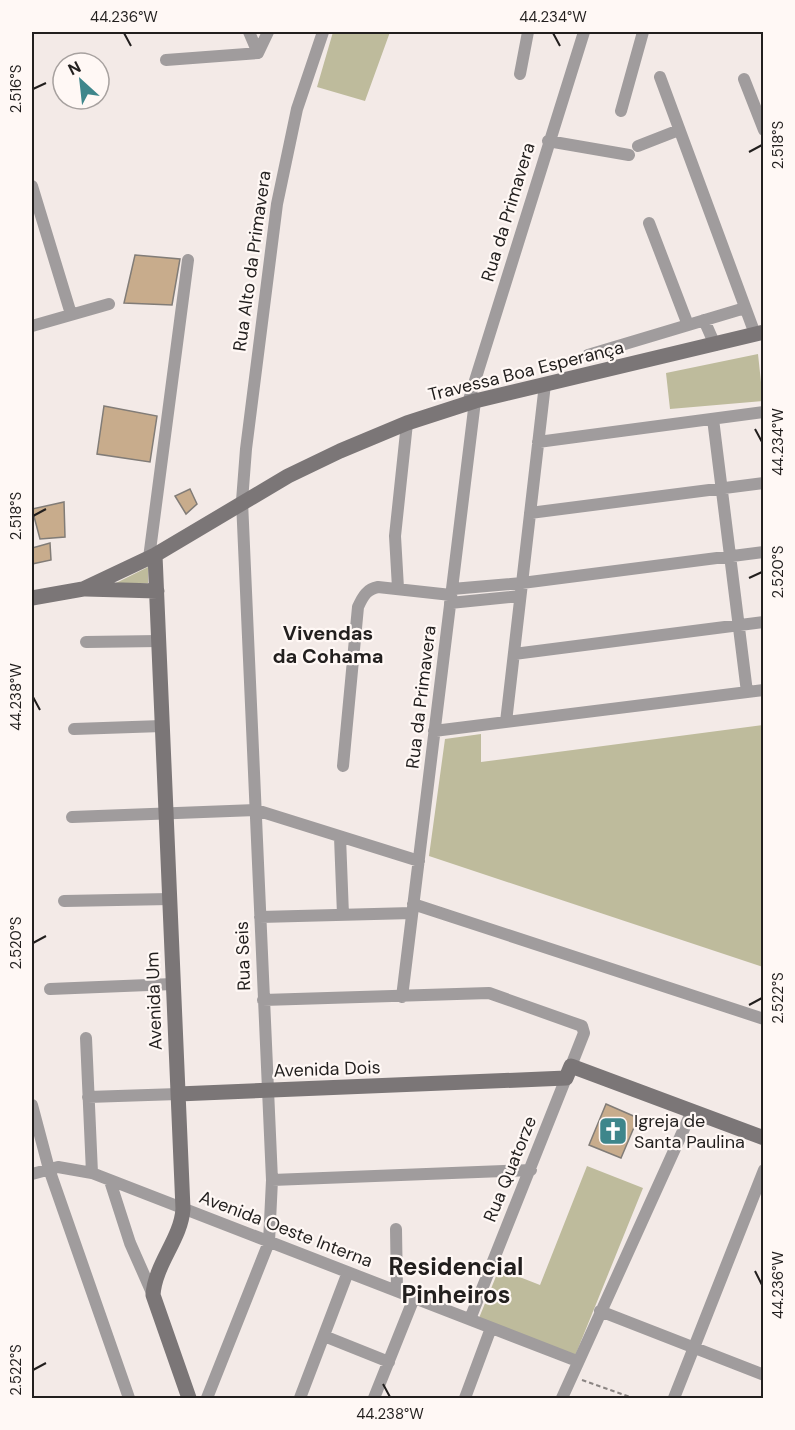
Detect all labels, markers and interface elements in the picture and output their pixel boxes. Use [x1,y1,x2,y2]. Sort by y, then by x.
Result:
text: 44.236°W [90,7,158,27]
text: 44.234°W [519,7,587,27]
north arrow [51,51,111,111]
text: N [64,56,84,80]
text: 2.516°S [6,64,26,113]
text: 2.518°S [768,120,788,169]
street label: Rua da Primavera [475,140,541,284]
street label: Rua Alto da Primavera [227,169,277,353]
street label: Travessa Boa Esperança [426,335,626,407]
text: 44.234°W [768,408,788,476]
text: 2.518°S [6,491,26,540]
text: 2.520°S [768,545,788,599]
district label: Vivendas da Cohama [272,620,384,669]
street label: Rua da Primavera [400,624,442,770]
text: 44.238°W [6,663,26,731]
text: 2.520°S [6,916,26,970]
street label: Rua Seis [230,921,256,991]
street label: Avenida Um [140,951,168,1051]
text: 2.522°S [768,972,788,1024]
street label: Avenida Dois [273,1055,381,1083]
place label: Igreja de Santa Paulina [634,1109,745,1154]
street label: Rua Quatorze [478,1113,542,1225]
church icon: Igreja de Santa Paulina [597,1115,629,1147]
street label: Avenida Oeste Interna [196,1185,376,1273]
district label: Residencial Pinheiros [389,1251,523,1310]
text: 44.236°W [768,1251,788,1319]
text: 2.522°S [6,1344,26,1396]
text: 44.238°W [356,1404,424,1424]

